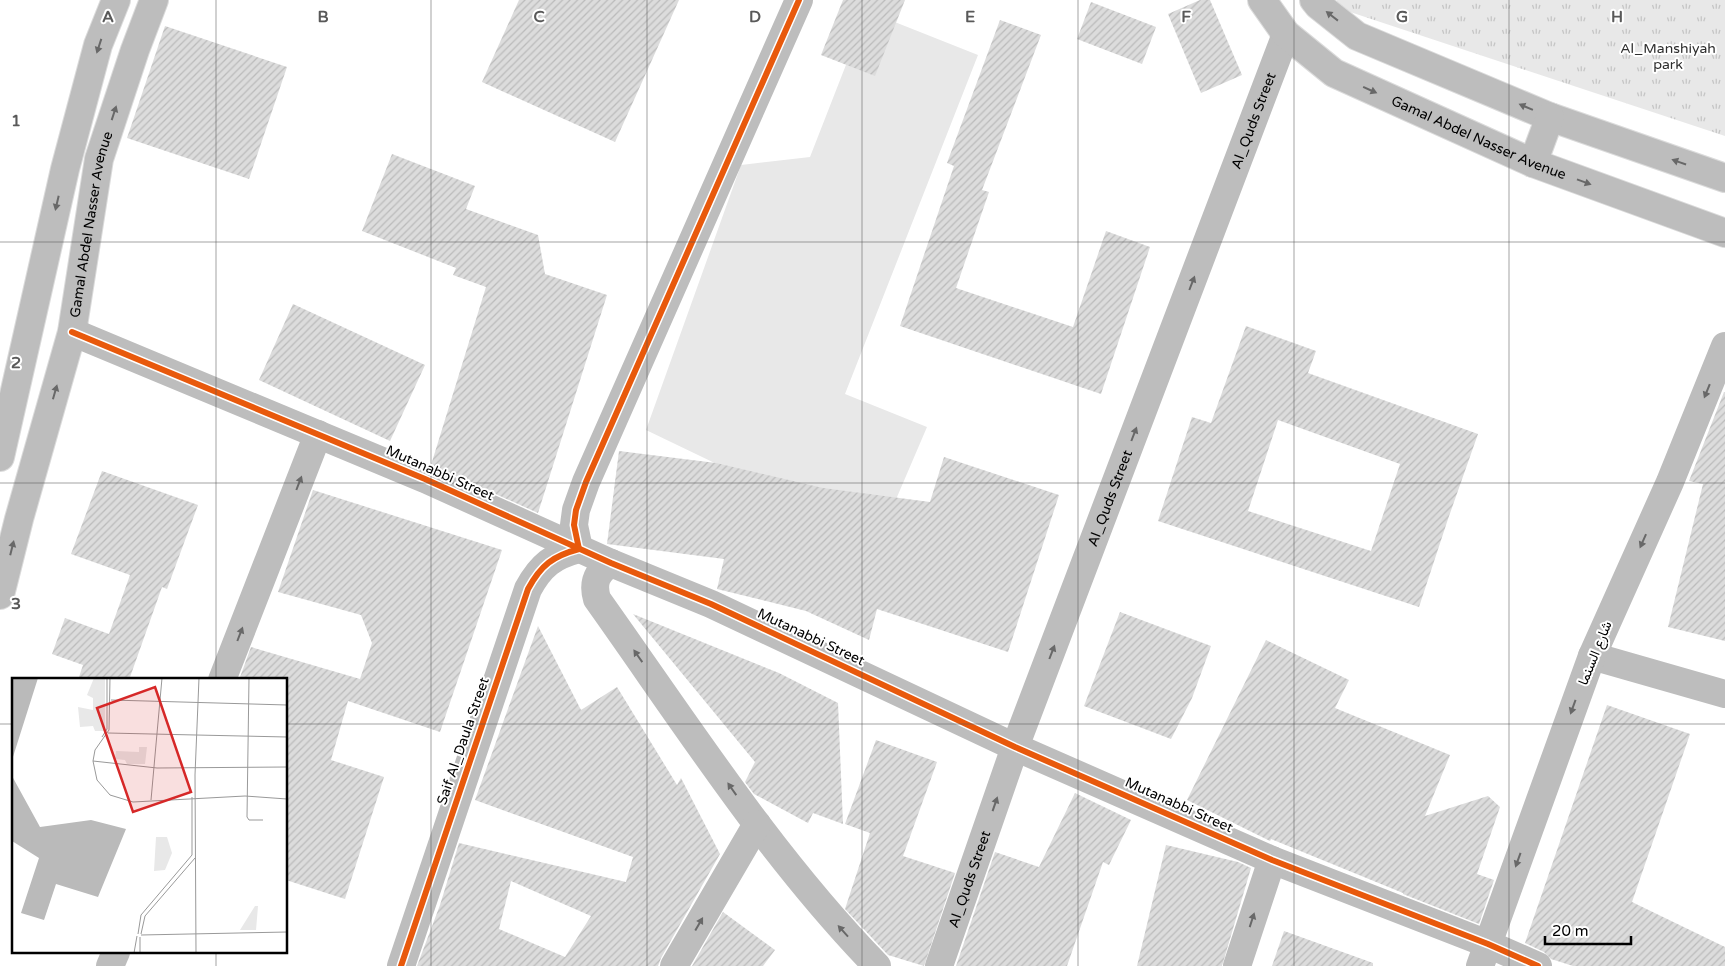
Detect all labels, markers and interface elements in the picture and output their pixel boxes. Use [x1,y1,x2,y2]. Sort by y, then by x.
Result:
text: A [102,7,114,27]
text: B [317,7,329,27]
text: C [533,7,545,27]
text: D [749,7,761,27]
text: E [965,7,975,27]
text: F [1181,7,1191,27]
text: G [1396,7,1408,27]
text: H [1611,7,1623,27]
one-way arrow [1326,11,1339,22]
one-way arrow [94,38,102,53]
park label: Al_Manshiyah park [1620,40,1716,73]
street label: Al_Quds Street [1227,69,1279,171]
one-way arrow [1363,86,1377,94]
street label: Gamal Abdel Nasser Avenue [1389,92,1569,183]
one-way arrow [1519,103,1533,111]
one-way arrow [111,106,119,121]
text: 1 [11,111,21,131]
street label: Gamal Abdel Nasser Avenue [66,129,116,319]
one-way arrow [1671,158,1686,166]
one-way arrow [1576,179,1591,186]
one-way arrow [53,195,61,210]
one-way arrow [1189,275,1196,290]
text: 2 [11,353,21,373]
one-way arrow [52,384,60,399]
one-way arrow [1702,384,1710,399]
one-way arrow [1131,427,1138,442]
street label: Mutanabbi Street [383,442,497,505]
street label: Al_Quds Street [1084,447,1136,549]
one-way arrow [296,476,304,490]
one-way arrow [1639,534,1647,548]
one-way arrow [8,541,16,556]
text: 3 [11,594,21,614]
street label: Mutanabbi Street [755,605,868,670]
street label: شارع السنما [1575,619,1617,688]
one-way arrow [237,627,244,642]
one-way arrow [1048,645,1056,659]
one-way arrow [633,650,643,663]
street label: Saif Al_Daula Street [433,674,493,807]
inset map [12,678,288,954]
one-way arrow [1569,700,1577,715]
street label: Mutanabbi Street [1122,774,1236,837]
one-way arrow [727,782,737,796]
one-way arrow [992,797,1000,812]
street label: Al_Quds Street [944,828,994,930]
one-way arrow [1514,852,1521,867]
one-way arrow [1249,912,1257,927]
scale bar [1545,914,1631,946]
one-way arrow [694,917,703,930]
text: 20 m [1552,922,1589,940]
one-way arrow [837,925,849,937]

